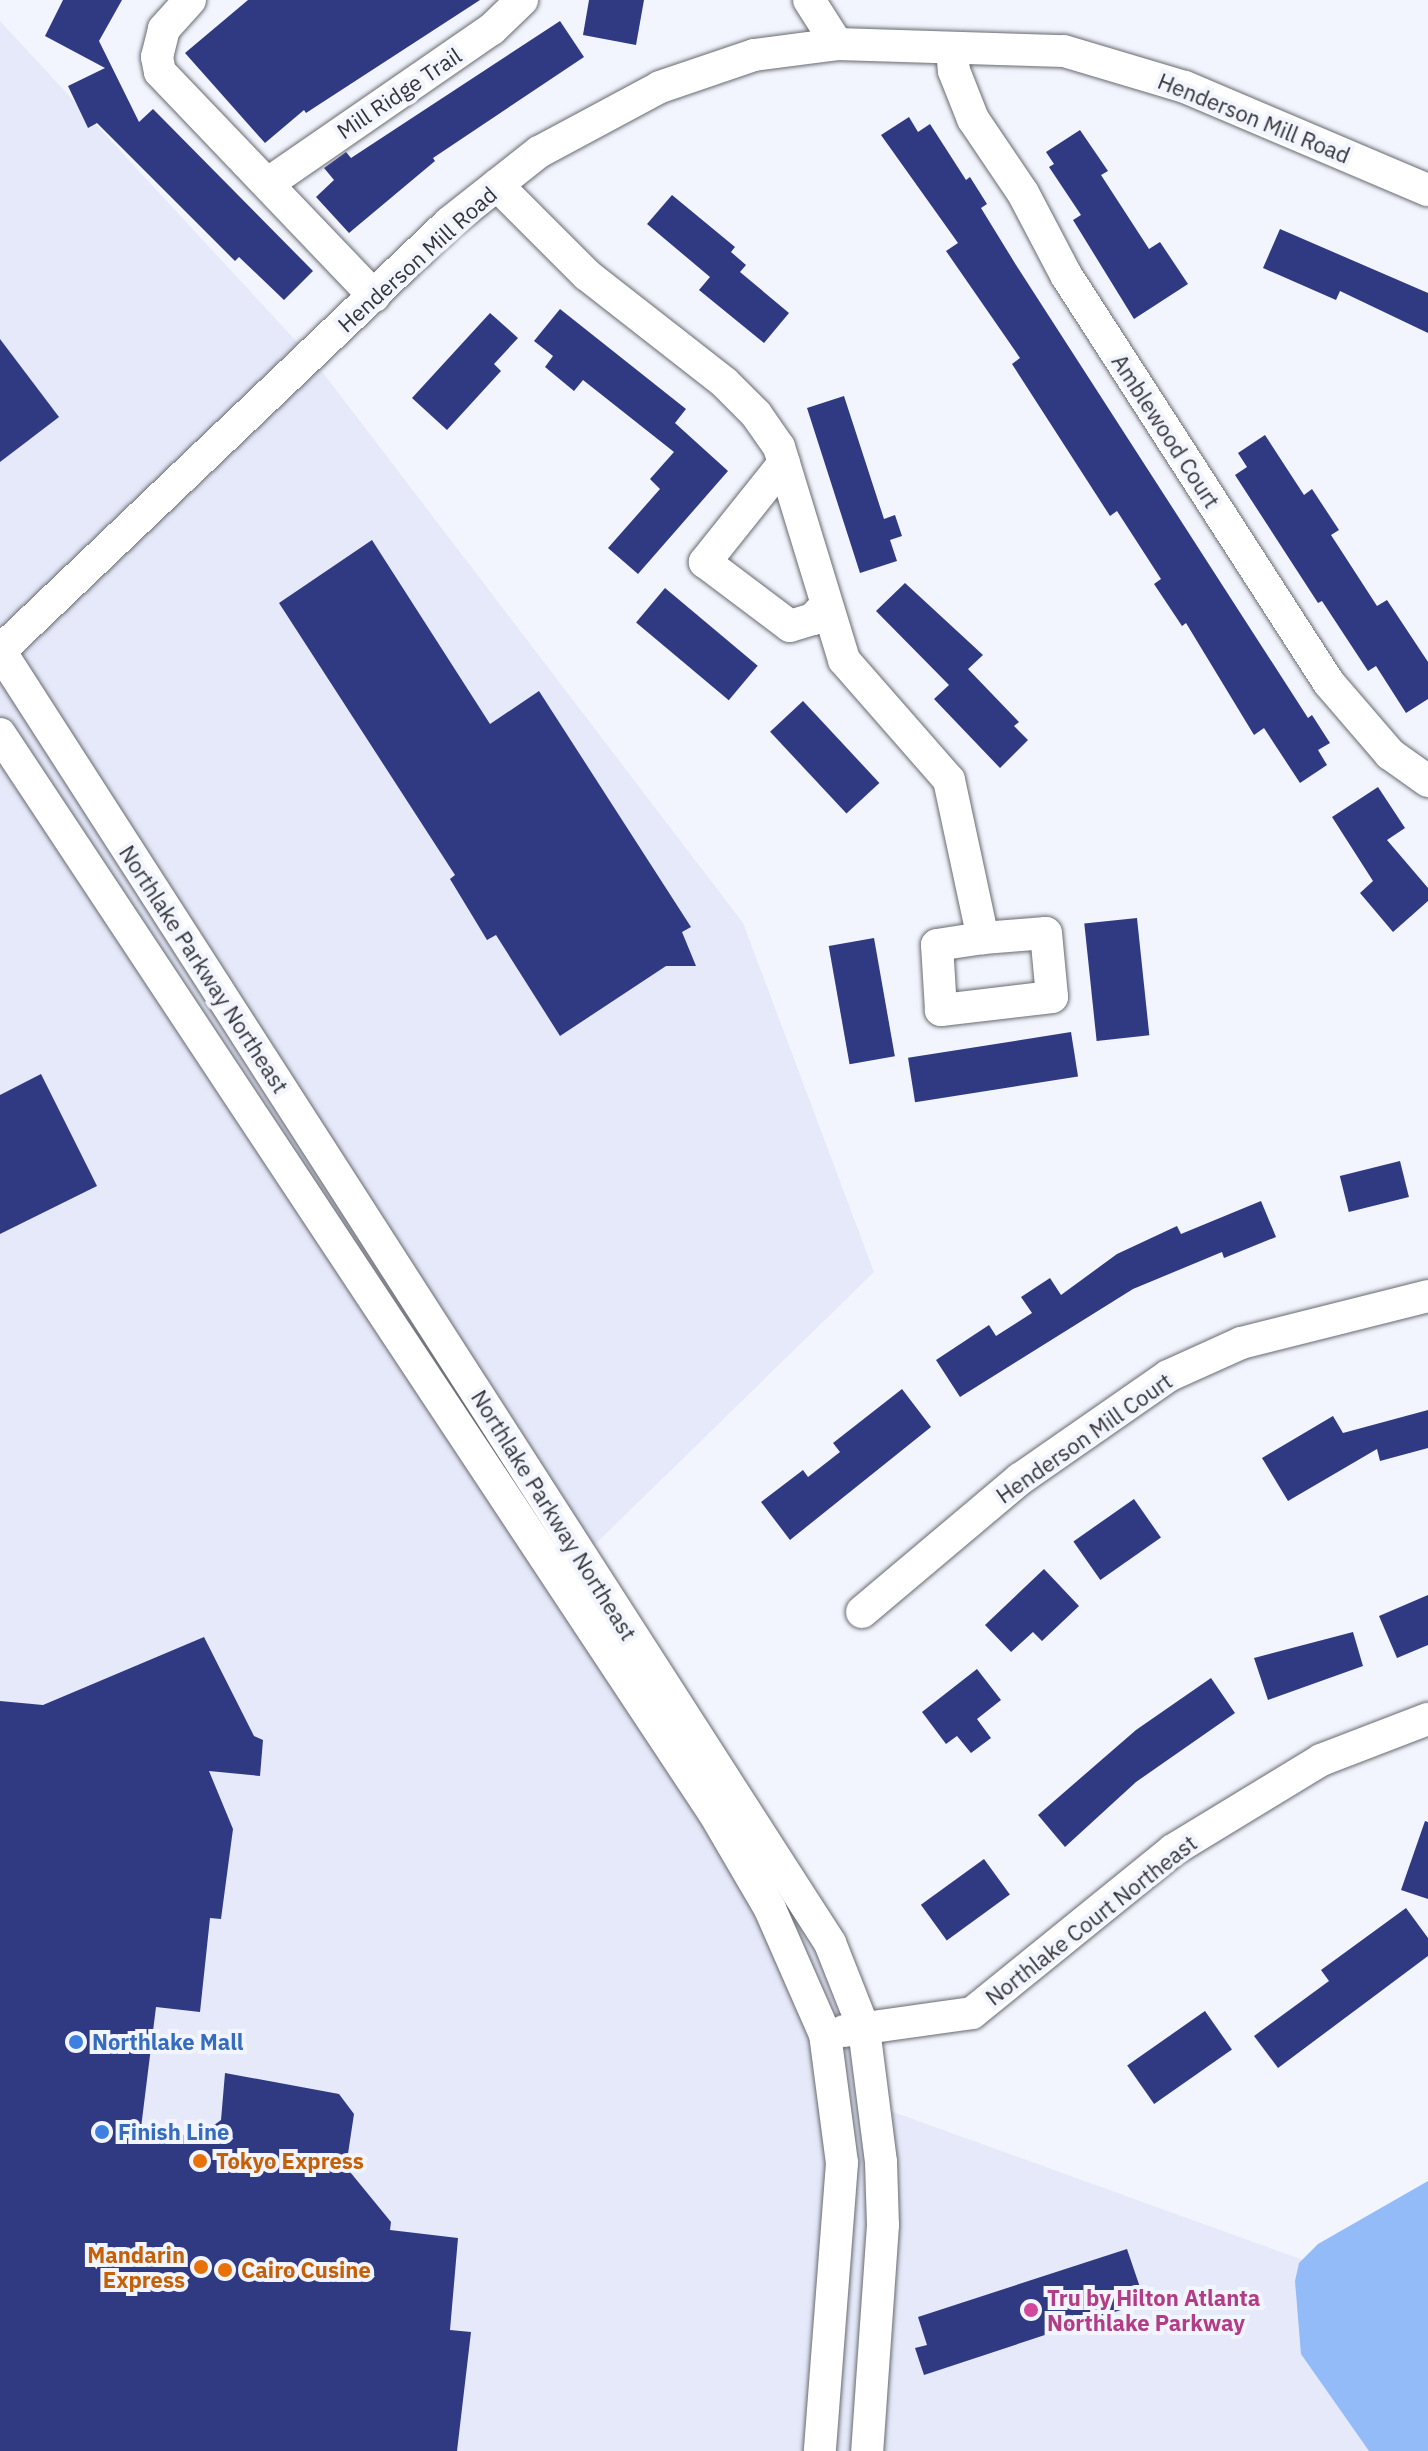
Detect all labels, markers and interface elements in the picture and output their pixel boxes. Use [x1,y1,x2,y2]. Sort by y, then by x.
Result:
street label: Mill Ridge Trail [332,42,466,144]
street label: Henderson Mill Road [1154,67,1354,169]
street label: Henderson Mill Road [332,181,502,337]
street label: Amblewood Court [1107,349,1225,513]
street label: Northlake Parkway Northeast [114,840,294,1098]
street label: Henderson Mill Court [991,1367,1177,1509]
street label: Northlake Parkway Northeast [466,1385,642,1645]
street label: Northlake Court Northeast [980,1829,1202,2011]
place label: Northlake Mall [92,2029,243,2055]
marker: Northlake Mall [67,2033,85,2051]
place label: Finish Line [118,2119,229,2145]
marker: Finish Line [93,2123,111,2141]
place label: Tokyo Express [216,2148,364,2174]
marker: Tokyo Express [191,2152,209,2170]
place label: Mandarin Express [87,2241,185,2292]
place label: Cairo Cusine [241,2257,371,2283]
marker: Mandarin Express [192,2258,210,2276]
marker: Cairo Cusine [216,2261,234,2279]
place label: Tru by Hilton Atlanta Northlake Parkway [1047,2284,1260,2336]
marker: Tru by Hilton Atlanta Northlake Parkway [1022,2301,1040,2319]

